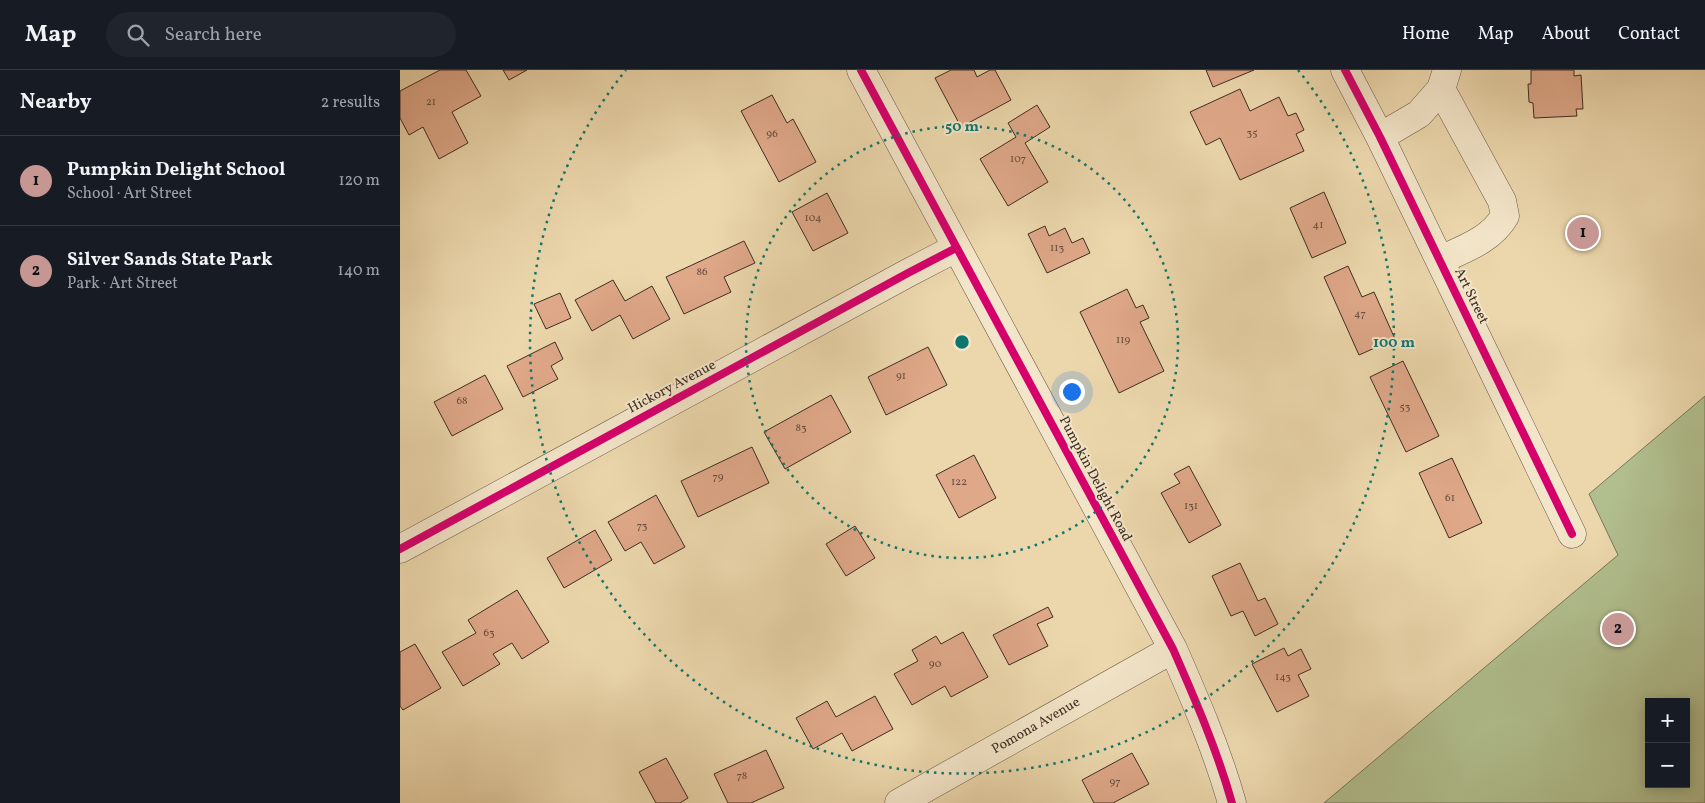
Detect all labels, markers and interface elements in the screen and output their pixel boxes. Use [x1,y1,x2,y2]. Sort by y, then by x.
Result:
search box [106,12,456,57]
text: Map [25,18,76,52]
icon: search [124,21,152,49]
text: Search here [164,22,262,48]
text: Home [1402,22,1450,47]
text: Map [1478,22,1514,47]
text: About [1542,22,1590,47]
text: Contact [1618,22,1680,47]
text: Nearby [20,88,91,117]
text: 2 results [321,92,380,114]
house number: 21 [426,95,436,110]
text: 50 m [945,117,979,138]
house number: 35 [1247,126,1257,141]
house number: 96 [766,127,778,142]
house number: 107 [1010,152,1026,167]
text: Pumpkin Delight School [67,157,285,183]
text: 1 [33,170,39,192]
text: 120 m [338,170,380,192]
text: School · Art Street [67,183,192,205]
house number: 104 [804,211,822,226]
pin: 1 [1567,214,1599,252]
house number: 41 [1313,218,1323,233]
house number: 113 [1050,241,1064,256]
text: Silver Sands State Park [67,247,272,273]
text: 2 [32,260,40,282]
text: 140 m [338,260,380,282]
house number: 86 [696,265,708,280]
street label: Art Street [1449,265,1493,327]
text: Park · Art Street [67,273,178,295]
house number: 47 [1354,307,1366,322]
centre of rings [953,333,971,351]
house number: 119 [1116,333,1130,348]
text: 100 m [1373,333,1416,354]
street label: Hickory Avenue [625,356,720,418]
house number: 91 [896,369,906,384]
your location [1059,379,1085,405]
house number: 68 [456,394,468,409]
house number: 53 [1400,400,1411,415]
street label: Pumpkin Delight Road [1054,413,1136,545]
house number: 83 [795,421,807,436]
house number: 79 [713,470,724,485]
house number: 122 [951,475,967,490]
house number: 61 [1445,491,1455,506]
house number: 131 [1184,499,1198,514]
house number: 73 [637,519,648,534]
pin: 2 [1602,610,1634,648]
house number: 63 [483,626,495,641]
house number: 90 [929,657,942,672]
house number: 143 [1275,670,1291,685]
street label: Pomona Avenue [988,693,1084,759]
map controls [1645,698,1690,788]
button: + [1645,698,1690,743]
button: − [1645,743,1690,788]
house number: 78 [737,769,748,784]
house number: 97 [1109,775,1121,790]

